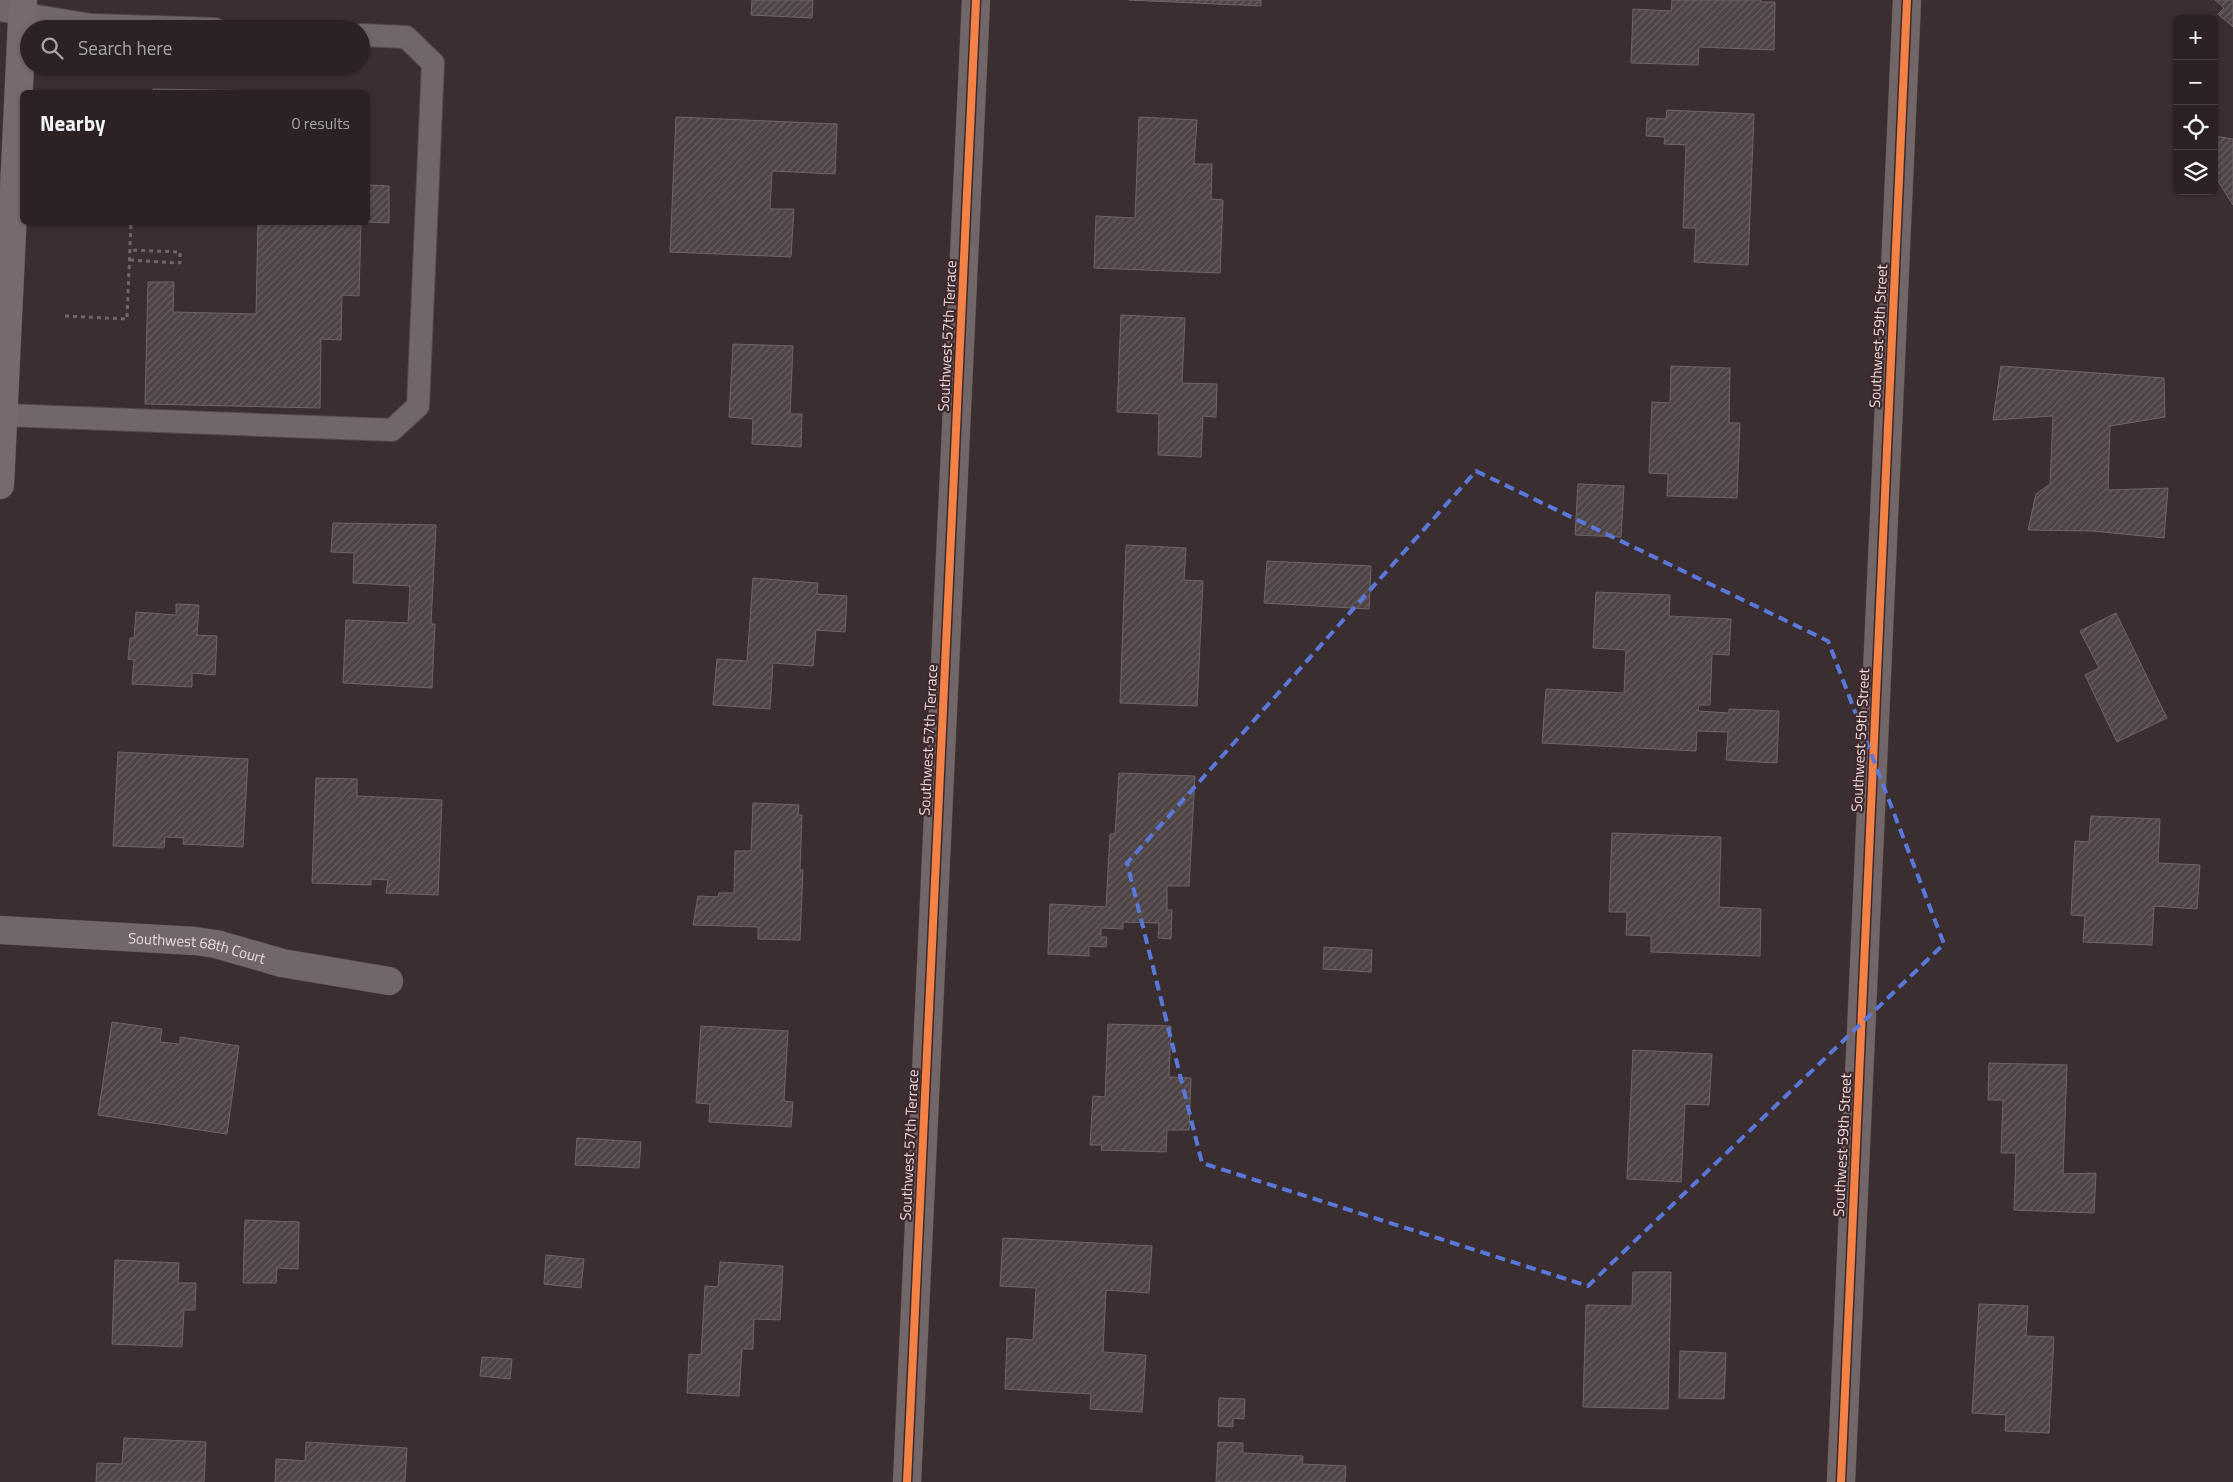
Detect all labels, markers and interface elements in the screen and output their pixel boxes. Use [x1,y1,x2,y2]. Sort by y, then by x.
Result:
map controls [2173,15,2218,195]
button: + [2173,15,2218,60]
search box [20,20,370,75]
text: Search here [78,33,172,62]
icon: search [38,34,66,62]
button: − [2173,60,2218,105]
button: locate [2173,105,2218,150]
text: Nearby [40,107,105,139]
text: 0 results [291,111,350,135]
button: layers [2173,150,2218,195]
street label: Southwest 57th Terrace [932,260,962,412]
street label: Southwest 59th Street [1863,263,1893,408]
street label: Southwest 57th Terrace [913,664,943,816]
street label: Southwest 59th Street [1845,667,1875,812]
street label: Southwest 68th Court [127,926,269,969]
street label: Southwest 57th Terrace [894,1069,924,1221]
street label: Southwest 59th Street [1827,1072,1857,1217]

